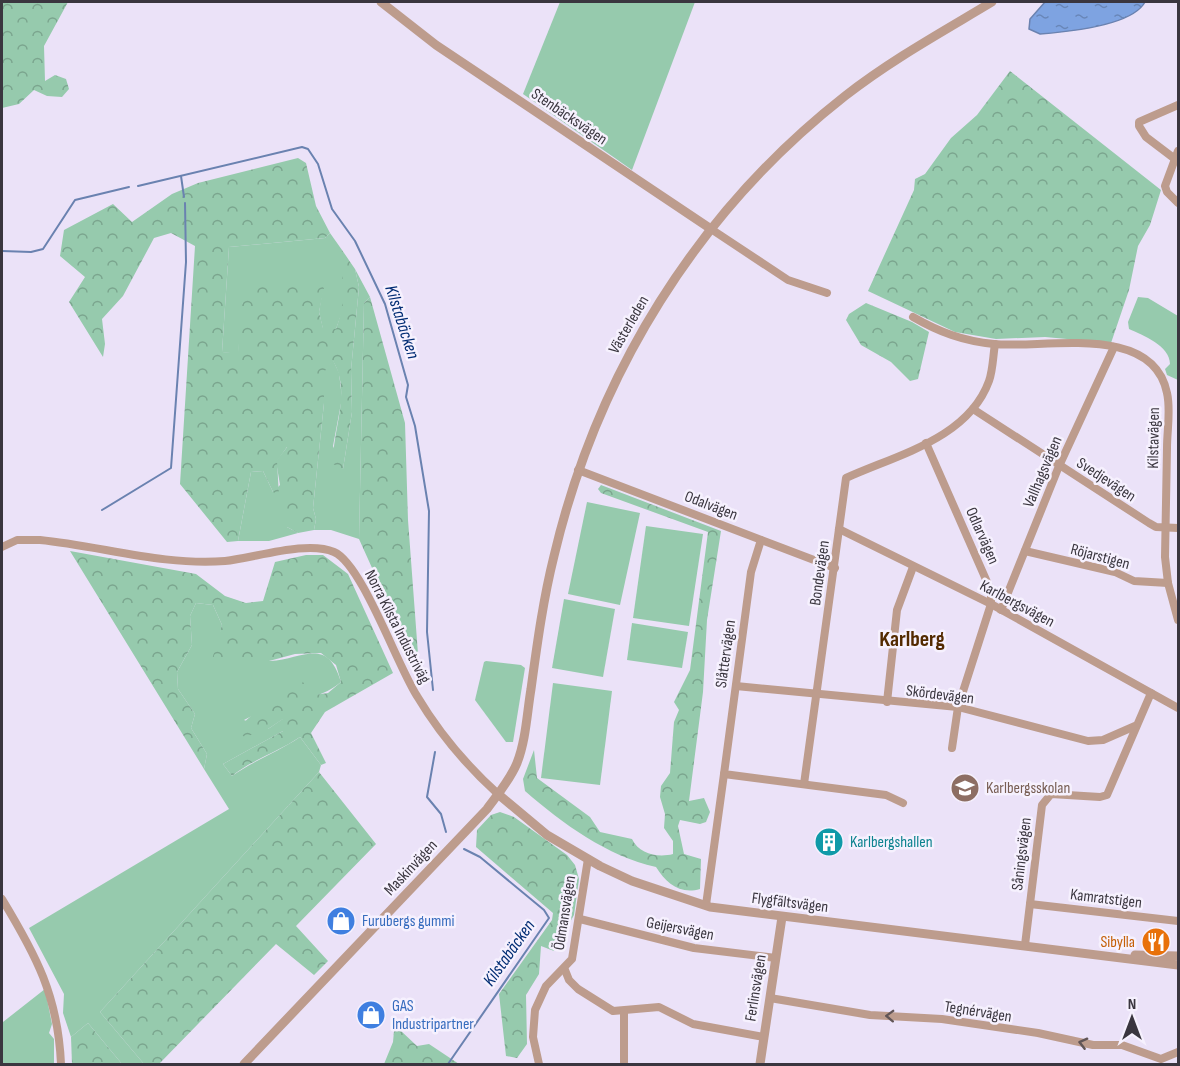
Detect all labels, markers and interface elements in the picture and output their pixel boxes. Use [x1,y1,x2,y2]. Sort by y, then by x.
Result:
street label: Stenbäcksvägen [527,85,611,149]
water label: Kilstabäcken [380,283,424,362]
street label: Västerleden [605,293,653,357]
street label: Kilstavägen [1144,407,1164,469]
street label: Vallhagsvägen [1019,433,1067,511]
street label: Svedjevägen [1073,454,1139,506]
street label: Odalvägen [682,487,740,525]
street label: Odlarvägen [961,505,1003,567]
street label: Bondevägen [806,539,834,607]
street label: Röjarstigen [1068,540,1132,574]
street label: Norra Kilsta Industriväg [360,567,434,687]
street label: Karlbergsvägen [976,576,1058,632]
street label: Slåttervägen [712,619,740,689]
district label: Karlberg [879,626,945,653]
street label: Skördevägen [905,681,975,709]
school or university icon: Karlbergsskolan [949,772,981,804]
place label: Karlbergsskolan [986,779,1070,798]
street label: Såningsvägen [1008,816,1036,892]
building icon: Karlbergshallen [813,826,845,858]
place label: Karlbergshallen [850,833,932,852]
street label: Maskinvägen [381,836,441,900]
street label: Ödmansvägen [550,874,580,952]
street label: Kamratstigen [1069,885,1143,913]
street label: Flygfältsvägen [751,889,829,917]
shop icon: Furubergs gummi [325,905,357,937]
place label: Furubergs gummi [362,912,455,931]
street label: Geijersvägen [645,913,715,945]
water label: Kilstabäcken [479,915,540,990]
restaurant icon: Sibylla [1140,926,1172,958]
place label: Sibylla [1100,933,1135,952]
street label: Ferlinsvägen [741,953,771,1023]
north arrow [1102,988,1162,1048]
text: N [1128,995,1136,1014]
place label: GAS Industripartner [392,997,474,1034]
street label: Tegnérvägen [943,997,1013,1027]
shop icon: GAS Industripartner [355,999,387,1031]
one-way arrow [885,1010,894,1022]
one-way arrow [1078,1037,1088,1050]

